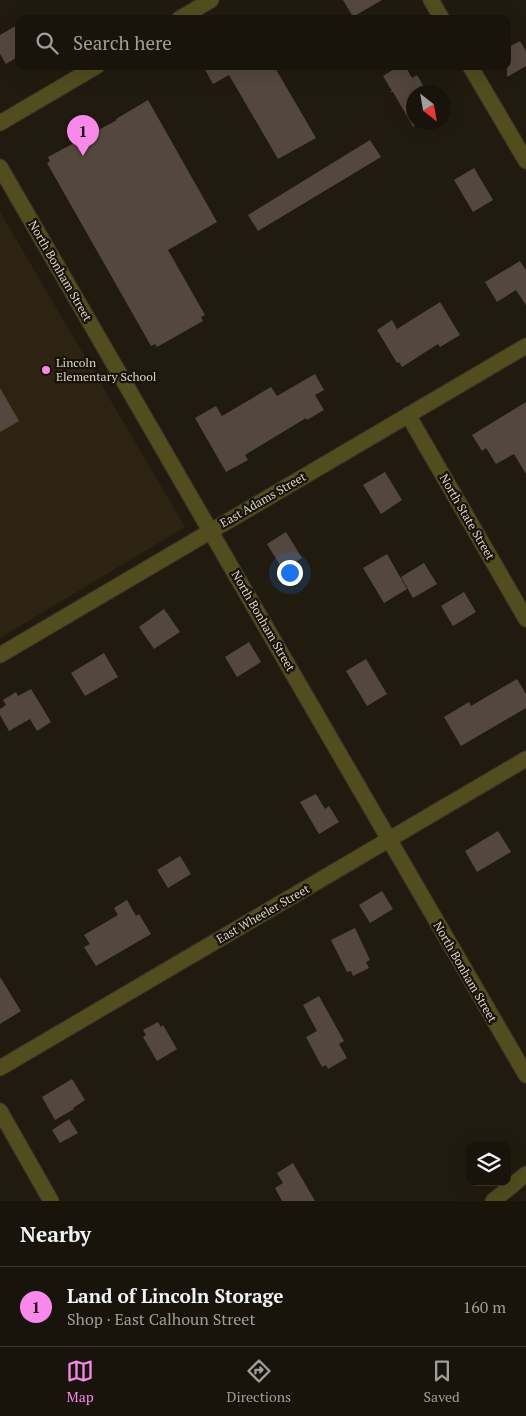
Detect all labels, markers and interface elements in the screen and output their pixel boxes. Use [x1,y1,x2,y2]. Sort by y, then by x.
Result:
search box [15,15,511,70]
icon: search [33,29,61,57]
text: Search here [73,30,172,55]
north arrow [406,85,451,130]
pin: 1 [67,115,99,156]
street label: North Bonham Street [25,218,96,324]
place label: Lincoln Elementary School [56,355,157,384]
marker: Lincoln Elementary School [40,364,52,376]
street label: East Adams Street [217,469,309,530]
street label: North State Street [437,471,498,563]
your location [277,560,303,586]
street label: North Bonham Street [228,568,299,674]
street label: East Wheeler Street [213,881,312,946]
street label: North Bonham Street [430,919,501,1025]
map controls [466,1141,511,1186]
button: layers [466,1141,511,1186]
text: Nearby [20,1220,91,1248]
text: Land of Lincoln Storage [67,1283,284,1308]
text: 1 [31,1296,41,1318]
text: 160 m [463,1296,506,1318]
text: Shop · East Calhoun Street [67,1308,255,1330]
tab: Map [66,1357,94,1406]
tab: Directions [227,1357,291,1406]
tab: Saved [424,1357,460,1406]

